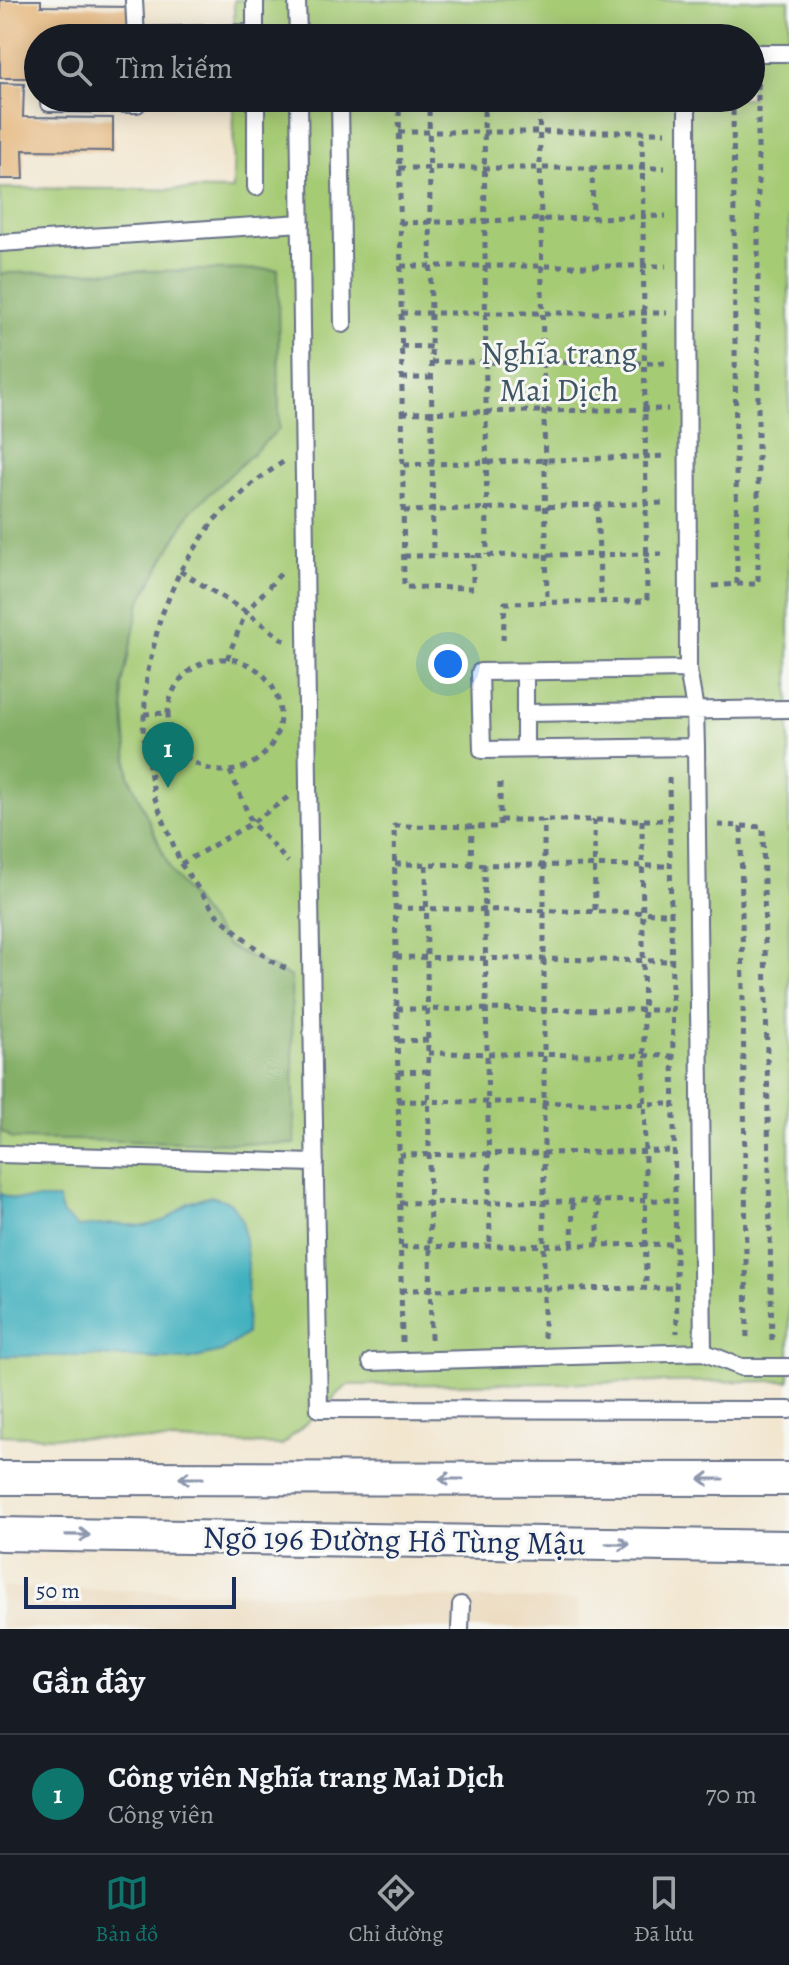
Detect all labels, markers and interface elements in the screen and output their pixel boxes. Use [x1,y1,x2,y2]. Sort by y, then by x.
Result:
search box [24,24,765,112]
icon: search [52,46,96,90]
text: Tìm kiếm [116,48,233,88]
park label: Nghĩa trang Mai Dịch [481,331,637,412]
your location [428,644,468,684]
pin: 1 [142,722,194,788]
one-way arrow [178,1471,205,1486]
one-way arrow [438,1471,465,1487]
one-way arrow [698,1471,725,1487]
street label: Ngõ 196 Đường Hồ Tùng Mậu [202,1515,586,1565]
one-way arrow [64,1528,91,1543]
one-way arrow [604,1536,631,1552]
scale bar [24,1573,236,1609]
text: 50 m [36,1576,80,1606]
text: Gần đây [32,1658,145,1705]
text: Công viên Nghĩa trang Mai Dịch [108,1757,505,1797]
text: 1 [53,1777,63,1812]
text: 70 m [705,1777,757,1812]
text: Công viên [108,1797,214,1832]
tab: Bản đồ [95,1871,158,1949]
tab: Chỉ đường [349,1871,443,1949]
tab: Đã lưu [634,1871,694,1949]

